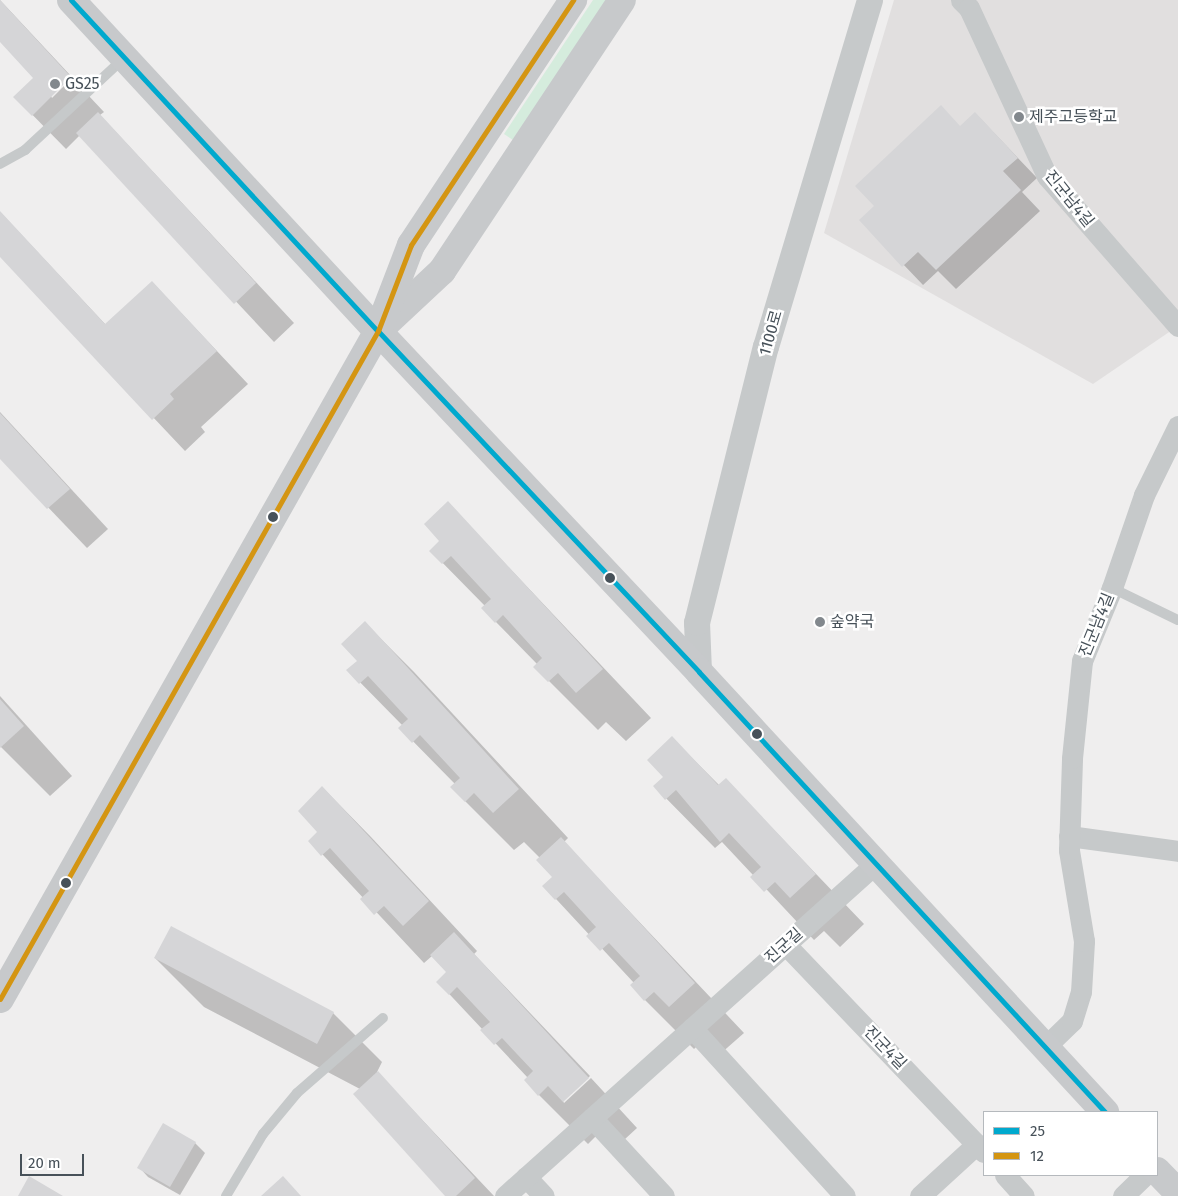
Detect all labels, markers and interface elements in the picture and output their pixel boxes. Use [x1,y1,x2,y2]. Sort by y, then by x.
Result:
place label: GS25 [65,74,100,94]
marker: GS25 [49,78,61,90]
place label: 제주고등학교 [1029,107,1117,127]
marker: 제주고등학교 [1013,111,1025,123]
street label: 진군남4길 [1040,167,1098,231]
street label: 1100로 [755,308,787,358]
unlabelled marker [268,512,278,522]
unlabelled marker [605,573,615,583]
street label: 진군남4길 [1075,590,1119,660]
place label: 숲약국 [830,612,874,632]
marker: 숲약국 [814,616,826,628]
unlabelled marker [752,729,762,739]
unlabelled marker [61,878,71,888]
street label: 진군길 [761,924,807,968]
street label: 진군4길 [860,1022,910,1074]
legend [983,1111,1158,1176]
text: 25 [1030,1122,1045,1140]
scale bar [22,1144,86,1176]
text: 12 [1030,1147,1044,1165]
text: 20 m [28,1154,61,1172]

